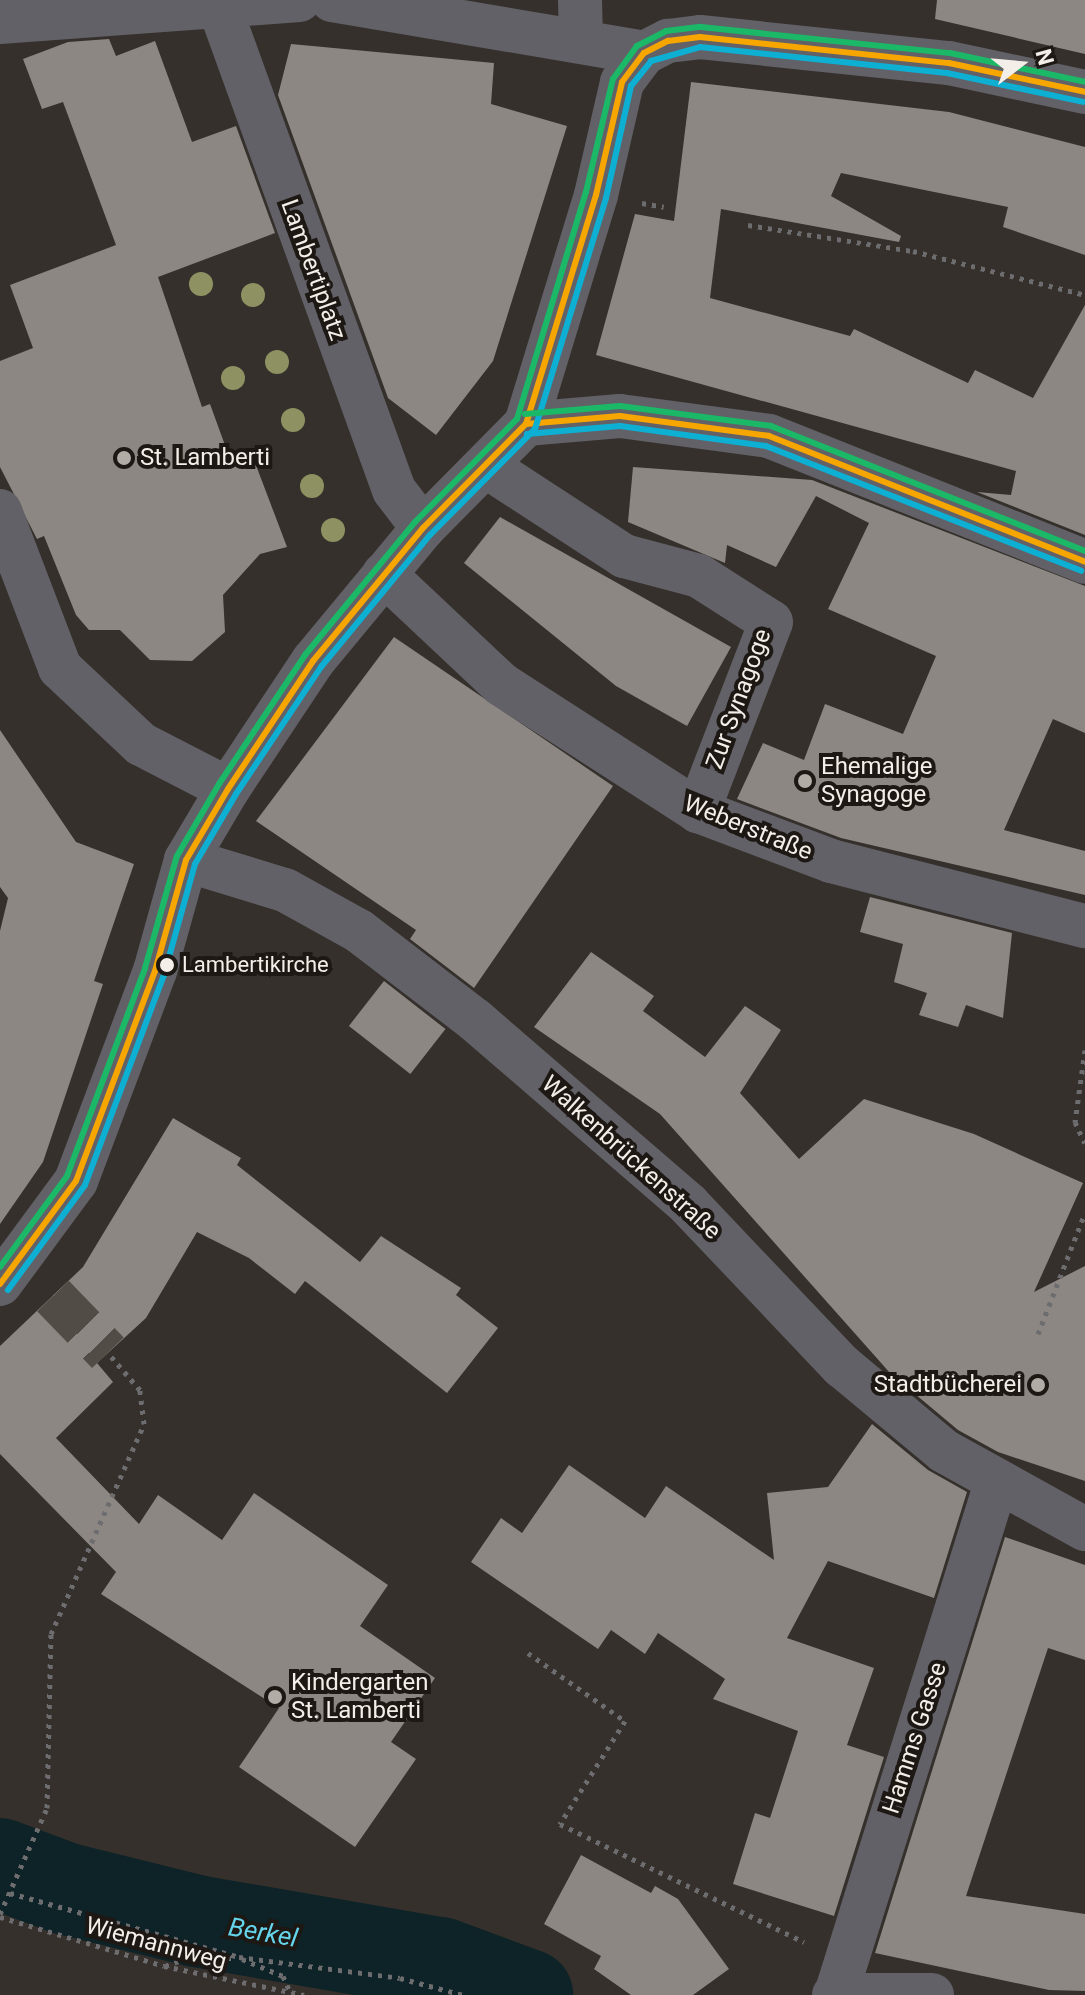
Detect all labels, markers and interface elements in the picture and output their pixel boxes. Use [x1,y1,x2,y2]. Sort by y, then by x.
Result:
north arrow [981,24,1061,104]
text: N [1030,46,1059,68]
street label: Lambertiplatz [274,196,352,344]
place label: St. Lamberti [140,444,270,472]
marker: St. Lamberti [115,449,133,467]
street label: Zur Synagoge [700,625,778,773]
place label: Ehemalige Synagoge [821,753,933,809]
marker: Ehemalige Synagoge [796,772,814,790]
street label: Weberstraße [680,789,816,867]
place label: Lambertikirche [182,952,329,978]
marker: Lambertikirche [159,957,175,973]
street label: Walkenbrückenstraße [536,1070,726,1246]
place label: Stadtbücherei [874,1371,1022,1399]
marker: Stadtbücherei [1029,1376,1047,1394]
street label: Hamms Gasse [877,1659,953,1817]
place label: Kindergarten St. Lamberti [291,1669,428,1725]
marker: Kindergarten St. Lamberti [266,1688,284,1706]
street label: Wiemannweg [82,1911,230,1977]
water label: Berkel [226,1912,300,1954]

